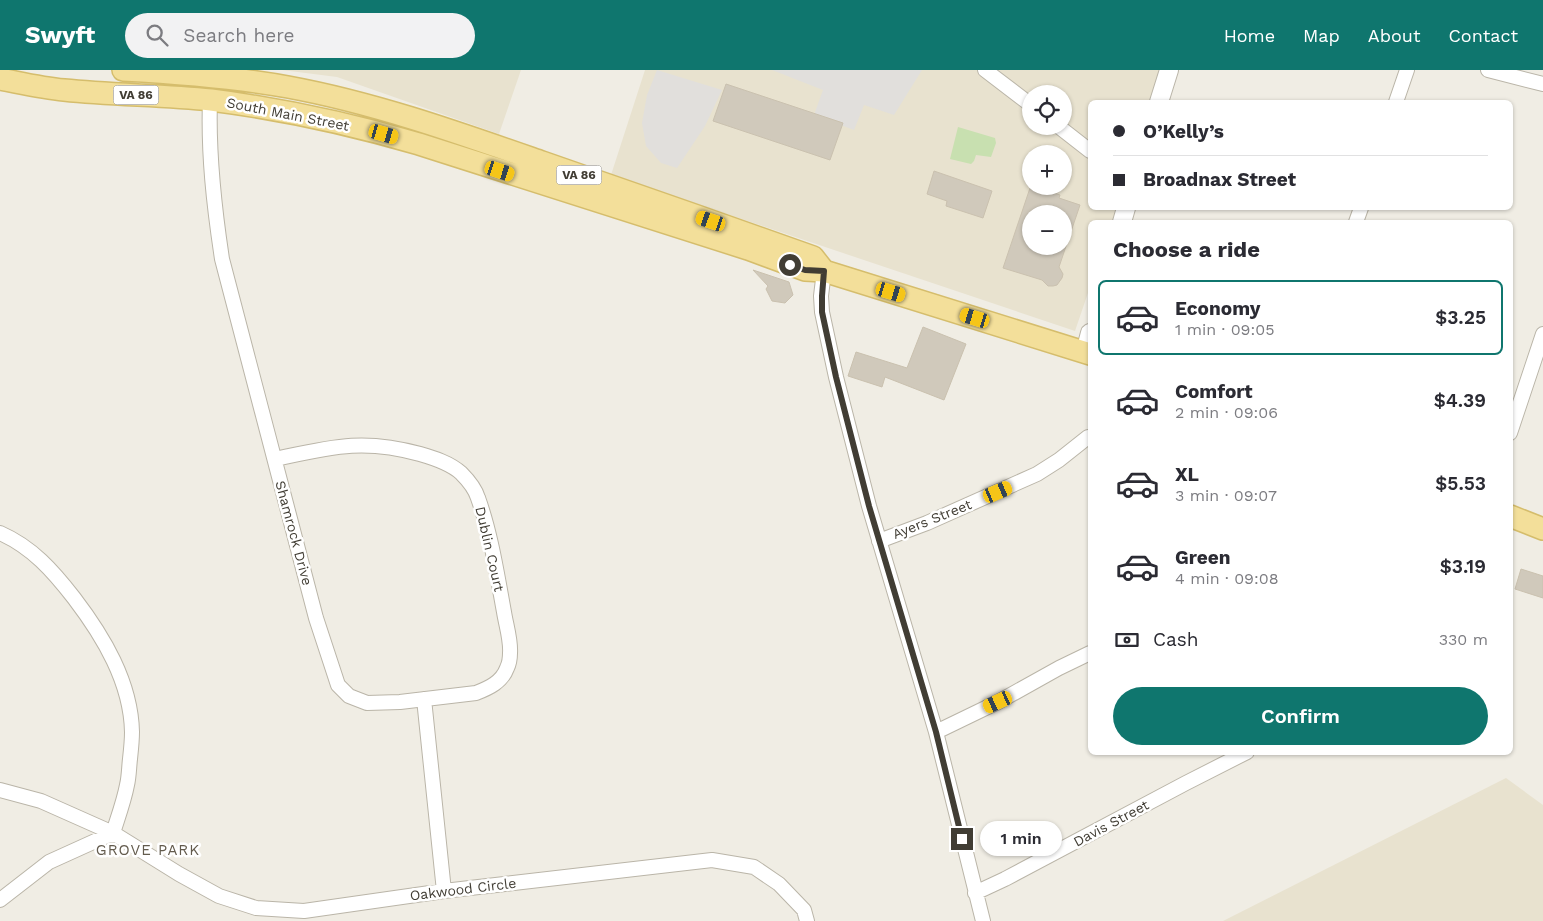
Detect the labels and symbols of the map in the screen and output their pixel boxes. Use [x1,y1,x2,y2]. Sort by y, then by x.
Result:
road number: VA 86 [114,86,158,104]
street label: South Main Street [225,94,351,134]
car [367,123,400,145]
car [483,159,516,183]
road number: VA 86 [556,166,602,184]
car [694,209,727,233]
route start [779,254,801,276]
car [874,280,907,304]
car [958,306,991,330]
street label: Shamrock Drive [272,479,316,587]
car [981,479,1014,505]
street label: Ayers Street [890,496,974,542]
street label: Dublin Court [472,505,508,593]
car [981,689,1014,715]
street label: Davis Street [1071,796,1152,850]
callout: 1 min [980,822,1062,856]
route end [951,828,973,850]
district label: GROVE PARK [96,841,200,859]
street label: Oakwood Circle [409,875,517,903]

